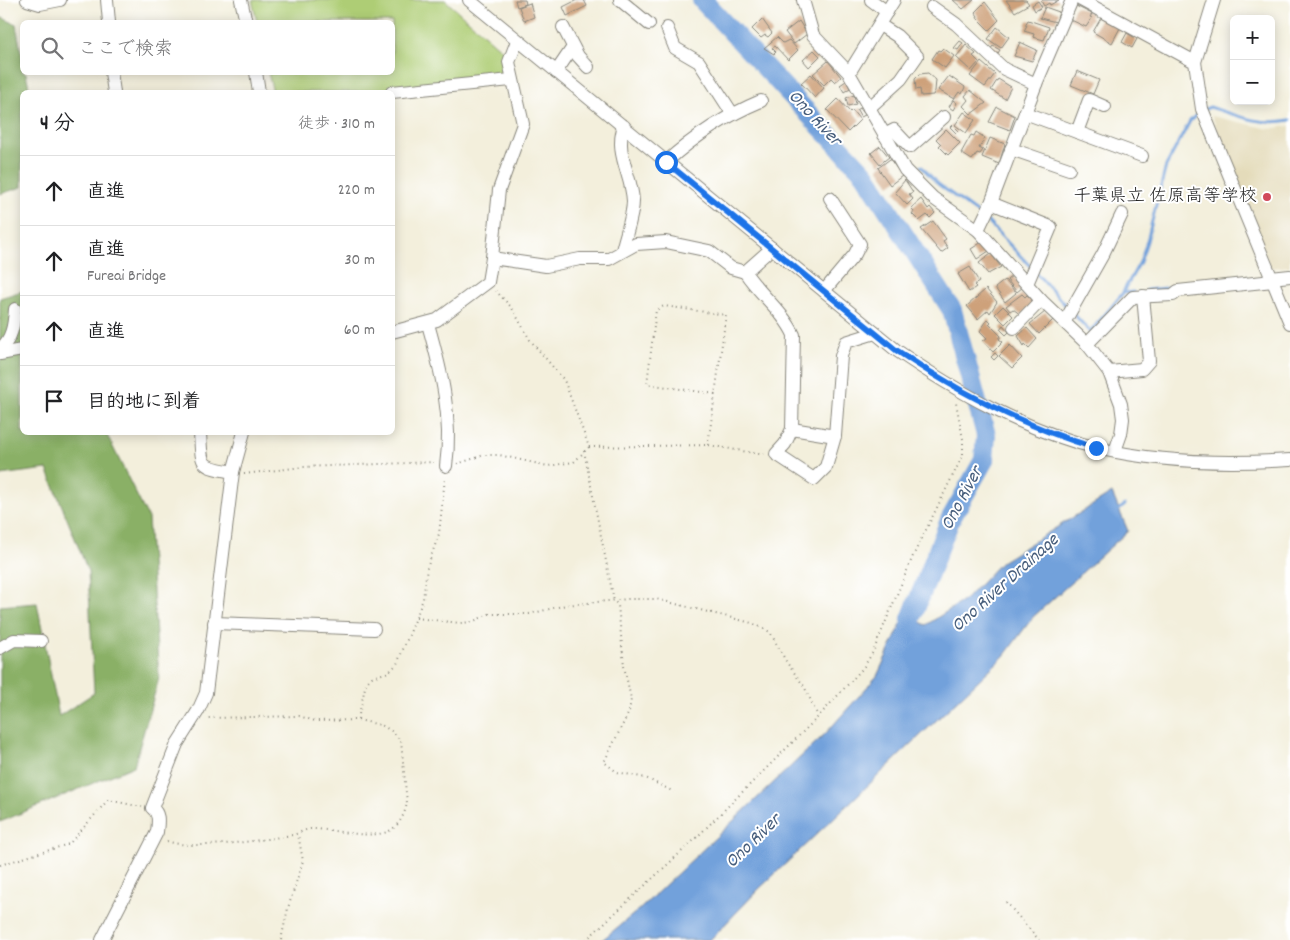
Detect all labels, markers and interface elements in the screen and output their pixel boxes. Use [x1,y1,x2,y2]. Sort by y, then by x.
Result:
map controls [1230,15,1275,105]
button: + [1230,15,1275,60]
search box [20,20,395,75]
icon: search [38,34,66,62]
text: ここで検索 [78,37,173,64]
button: − [1230,60,1275,105]
water label: Ono River [781,85,849,155]
text: 4 分 [40,110,75,140]
text: 徒歩 · 310 m [298,113,375,136]
route start [655,151,678,174]
icon: ahead [40,177,68,205]
text: 220 m [338,179,375,202]
text: 直進 [87,180,125,207]
place label: 千葉県立 佐原高等学校 [1073,185,1257,210]
marker: 千葉県立 佐原高等学校 [1261,191,1273,203]
text: 直進 [87,238,125,265]
icon: ahead [40,247,68,275]
text: 30 m [345,249,375,272]
text: Fureai Bridge [87,265,166,288]
icon: ahead [40,317,68,345]
text: 60 m [344,319,375,342]
text: 直進 [87,320,125,347]
icon: arrive [40,387,68,415]
text: 目的地に到着 [87,390,201,417]
route end [1085,437,1108,460]
water label: Ono River [935,461,992,536]
water label: Ono River Drainage [946,527,1067,640]
water label: Ono River [720,807,789,876]

